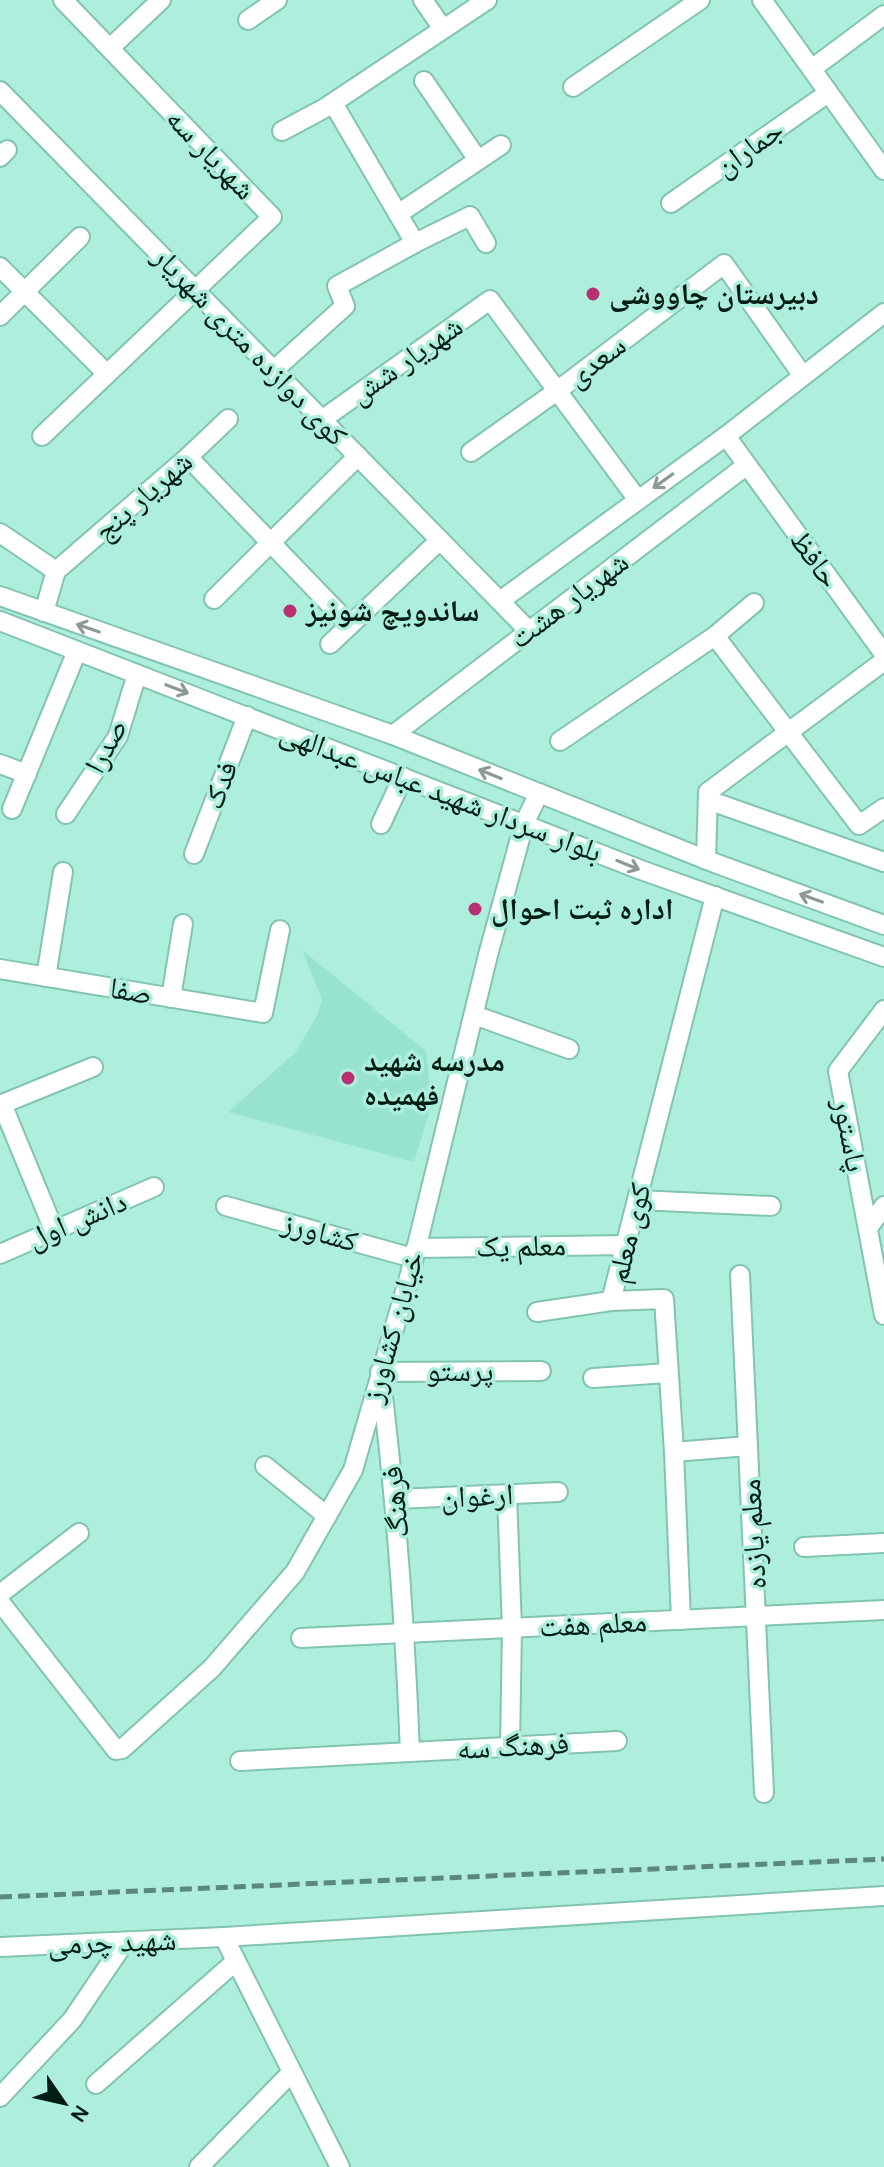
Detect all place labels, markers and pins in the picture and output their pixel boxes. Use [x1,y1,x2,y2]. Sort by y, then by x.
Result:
place label: دبیرستان چاووشی [609,276,819,312]
marker: دبیرستان چاووشی [584,285,602,303]
place label: ساندویچ شونیز [304,593,480,630]
marker: ساندویچ شونیز [281,602,299,620]
place label: اداره ثبت احوال [491,891,673,927]
marker: اداره ثبت احوال [466,900,484,918]
place label: مدرسه شهید فهمیده [364,1043,505,1113]
marker: مدرسه شهید فهمیده [339,1069,357,1087]

